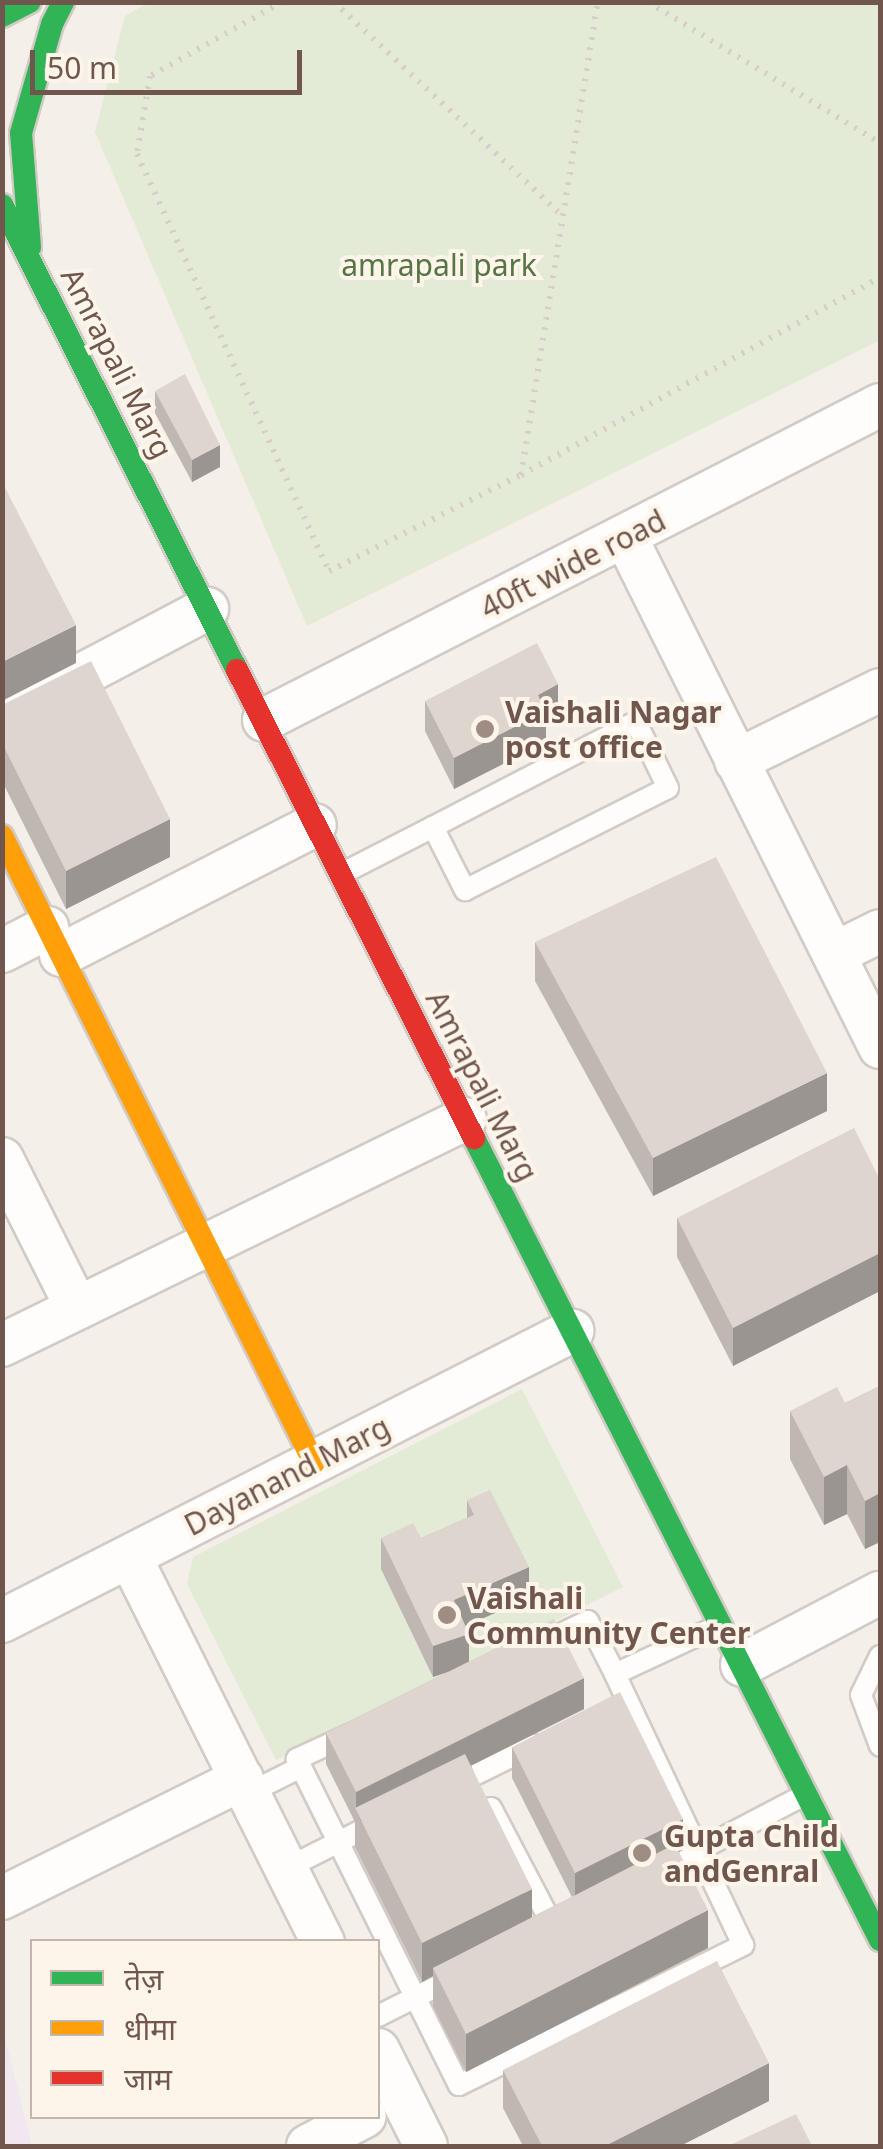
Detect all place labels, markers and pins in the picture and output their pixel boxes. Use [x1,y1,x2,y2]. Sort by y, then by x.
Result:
place label: Vaishali Nagar post office [505,694,722,764]
marker: Vaishali Nagar post office [474,718,496,740]
place label: Vaishali Community Center [467,1580,750,1650]
marker: Vaishali Community Center [436,1604,458,1626]
place label: Gupta Child andGenral [664,1818,839,1888]
marker: Gupta Child andGenral [629,1840,655,1866]

